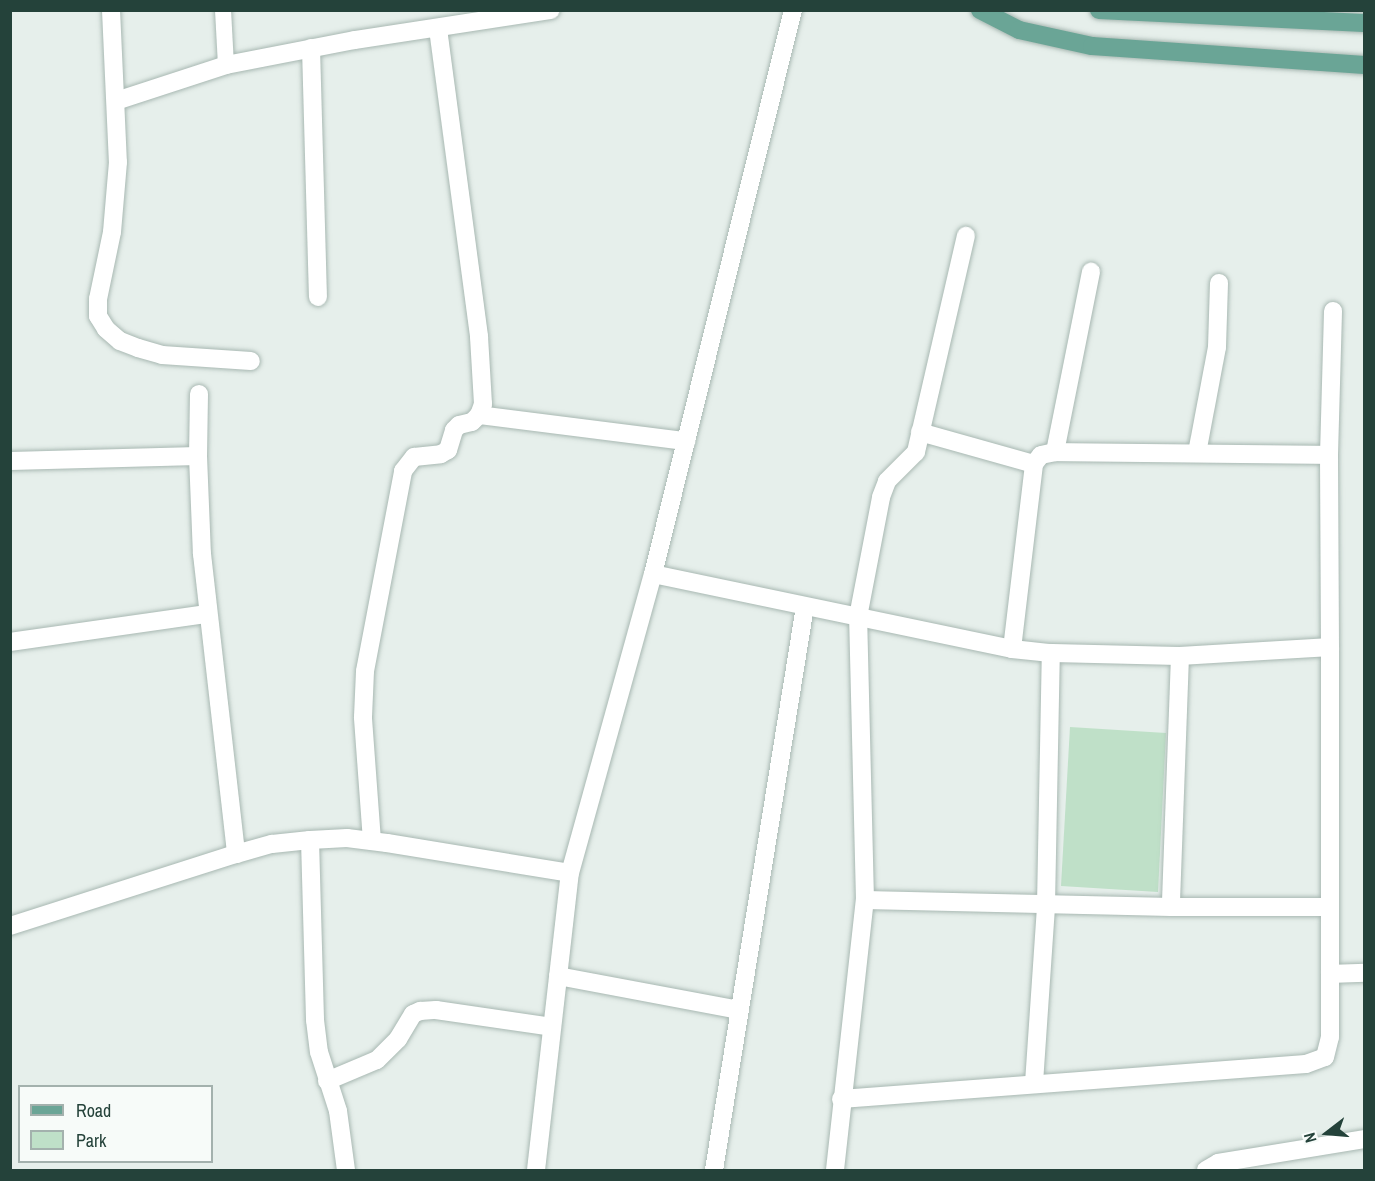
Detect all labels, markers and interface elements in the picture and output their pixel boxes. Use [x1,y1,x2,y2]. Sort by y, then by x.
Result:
legend [18,1085,213,1163]
text: Road [76,1098,111,1123]
north arrow [1297,1103,1357,1163]
text: Park [76,1128,106,1153]
text: N [1298,1130,1322,1146]

